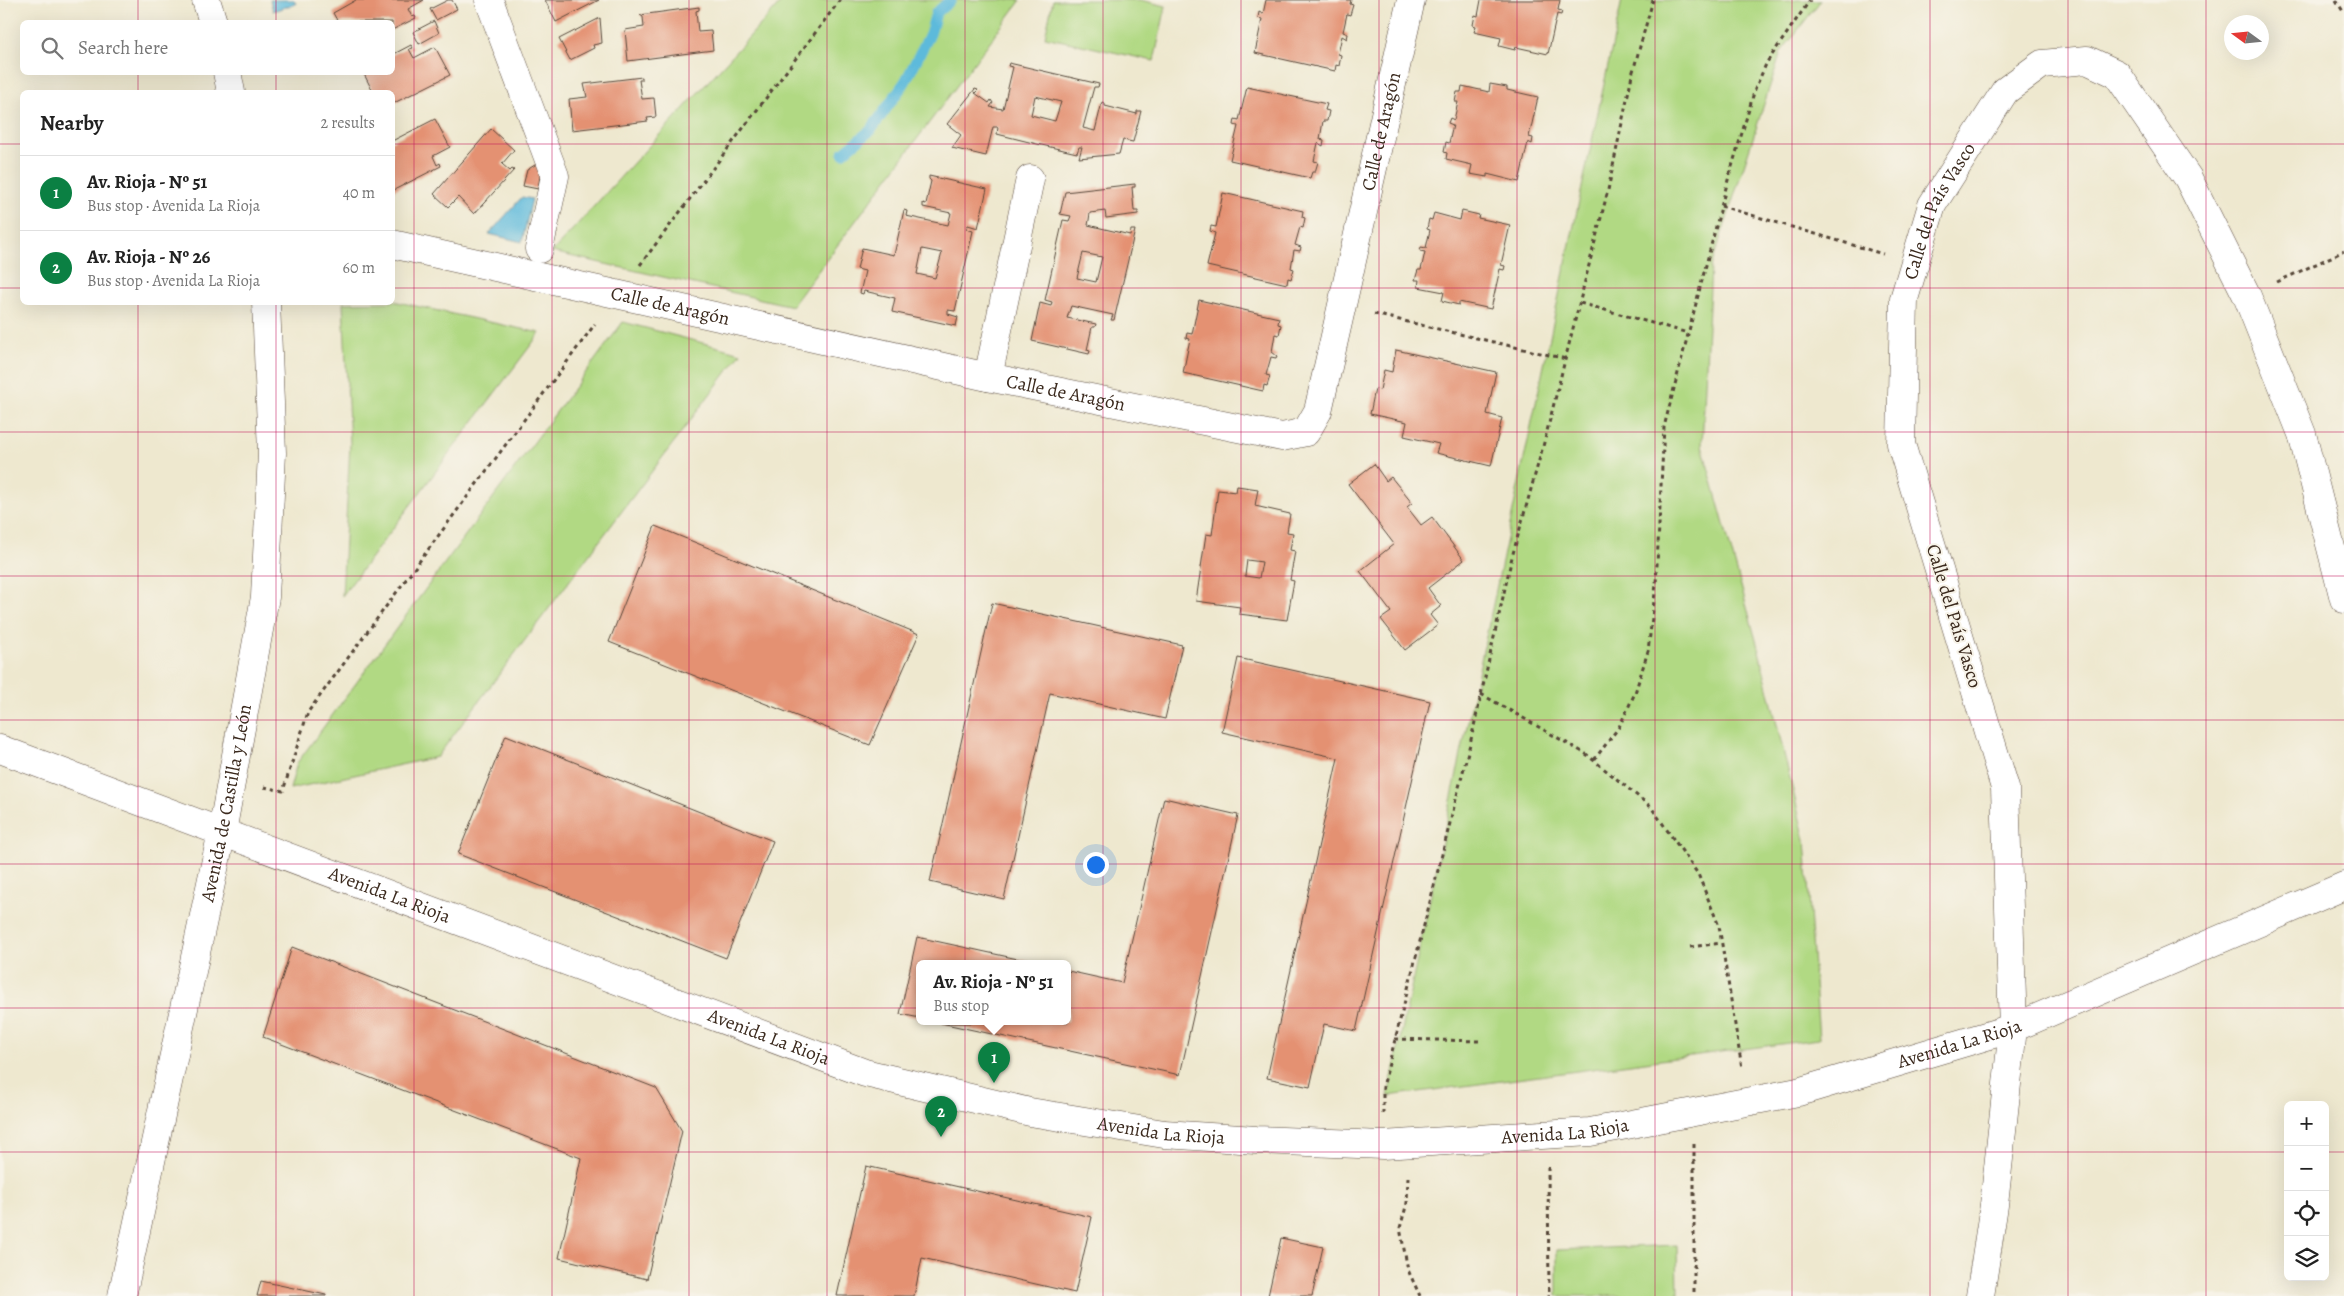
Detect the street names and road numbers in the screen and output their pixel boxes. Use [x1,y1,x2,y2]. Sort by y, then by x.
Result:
street label: Calle de Aragón [1355,70,1407,193]
street label: Calle del País Vasco [1897,138,1982,283]
street label: Calle de Aragón [608,280,732,332]
street label: Calle de Aragón [1004,368,1128,418]
street label: Calle del País Vasco [1920,541,1988,691]
street label: Avenida de Castilla y León [194,702,258,905]
street label: Avenida La Rioja [324,860,454,930]
street label: Avenida La Rioja [703,1002,834,1072]
street label: Avenida La Rioja [1893,1013,2026,1075]
street label: Avenida La Rioja [1095,1110,1226,1151]
street label: Avenida La Rioja [1500,1112,1631,1151]

